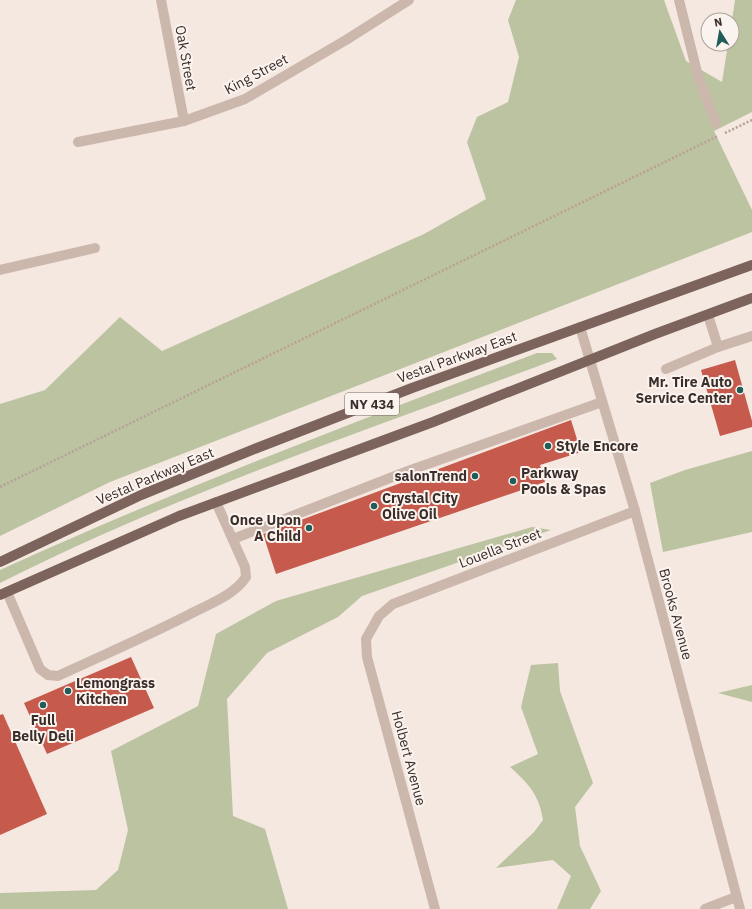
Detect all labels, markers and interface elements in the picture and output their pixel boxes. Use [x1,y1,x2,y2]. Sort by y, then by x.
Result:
north arrow [700,12,740,52]
text: N [713,15,723,30]
street label: Oak Street [171,24,201,92]
street label: King Street [221,50,291,98]
street label: Vestal Parkway East [395,327,519,387]
place label: Mr. Tire Auto Service Center [636,373,732,407]
marker: Mr. Tire Auto Service Center [735,385,745,395]
road number: NY 434 [345,393,399,415]
place label: Style Encore [556,437,638,455]
marker: Style Encore [543,441,553,451]
street label: Vestal Parkway East [94,443,217,509]
place label: Parkway Pools & Spas [521,464,606,498]
place label: salonTrend [394,467,467,485]
marker: salonTrend [470,471,480,481]
marker: Parkway Pools & Spas [508,476,518,486]
place label: Crystal City Olive Oil [382,489,459,523]
marker: Crystal City Olive Oil [369,501,379,511]
place label: Once Upon A Child [230,511,301,545]
marker: Once Upon A Child [304,523,314,533]
street label: Louella Street [456,524,544,572]
street label: Brooks Avenue [655,566,697,662]
place label: Lemongrass Kitchen [76,674,155,708]
marker: Lemongrass Kitchen [63,686,73,696]
marker: Full Belly Deli [38,700,48,710]
street label: Holbert Avenue [388,709,430,808]
place label: Full Belly Deli [12,711,74,745]

